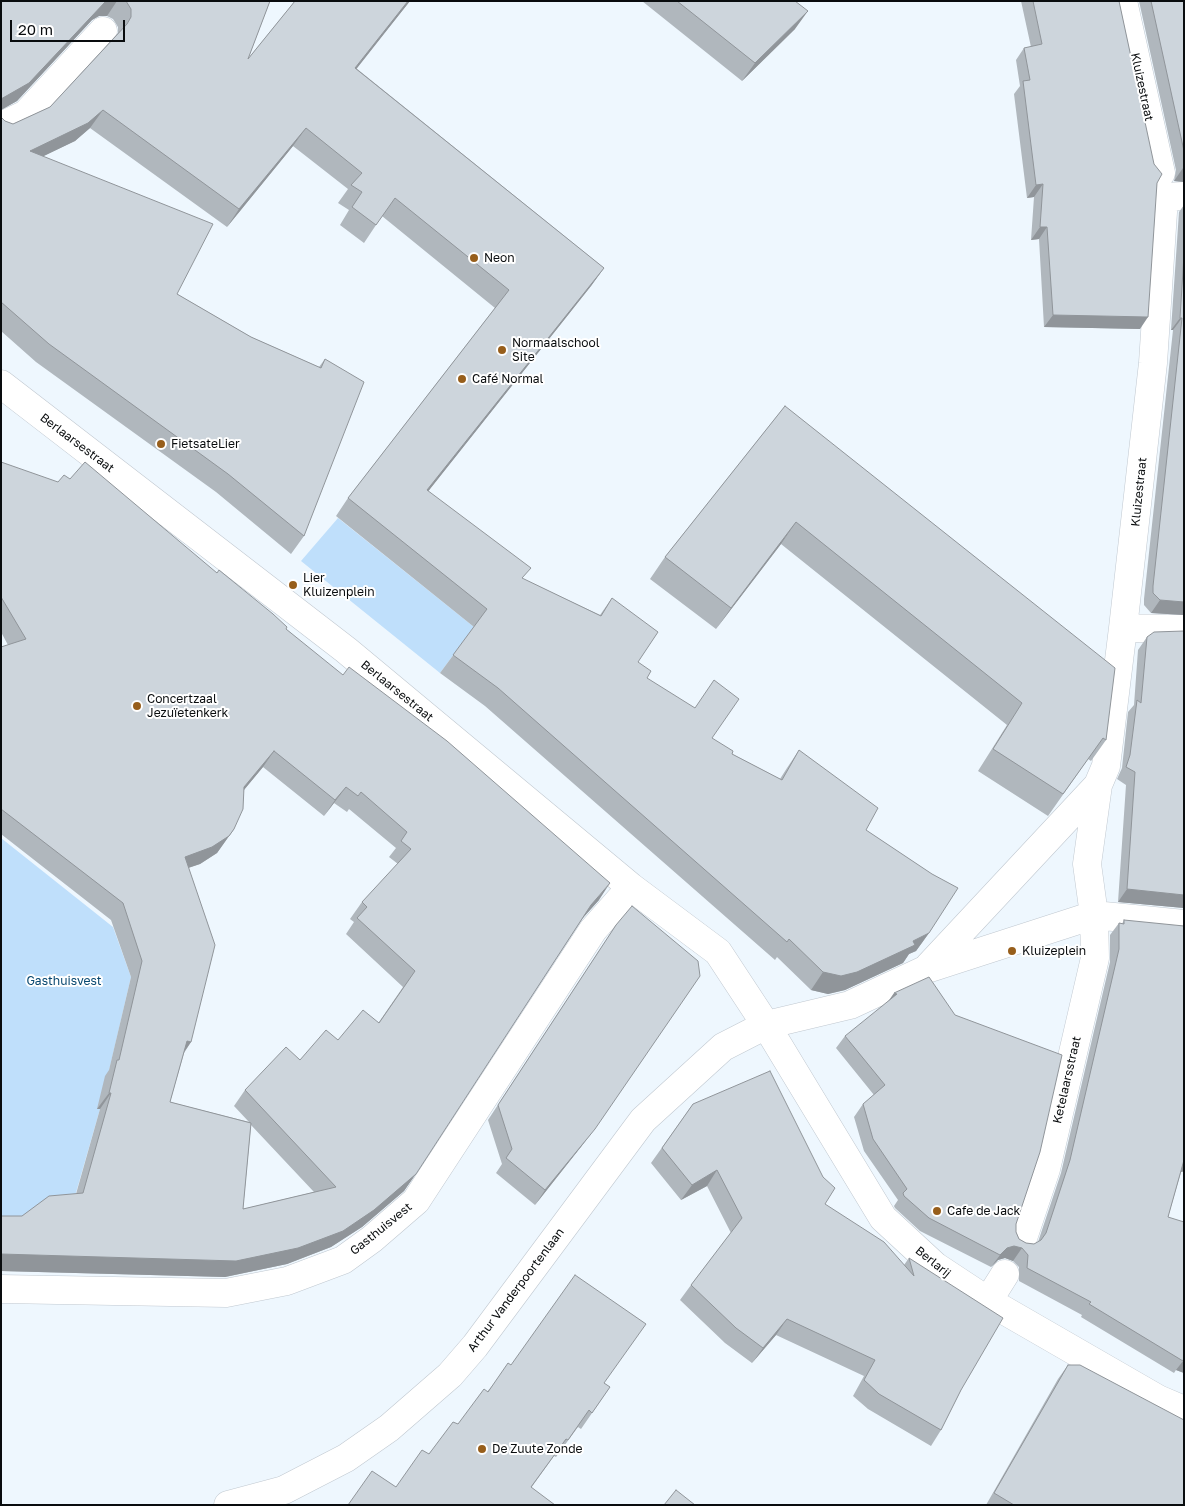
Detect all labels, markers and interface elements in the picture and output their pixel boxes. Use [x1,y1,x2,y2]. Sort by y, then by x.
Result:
scale bar [12,10,128,42]
text: 20 m [18,20,53,38]
street label: Kluizestraat [1128,52,1156,122]
place label: Neon [484,251,515,265]
marker: Neon [468,252,480,264]
place label: Normaalschool Site [512,336,600,364]
marker: Normaalschool Site [496,344,508,356]
place label: Café Normal [472,372,543,386]
marker: Café Normal [456,373,468,385]
street label: Berlaarsestraat [37,410,117,476]
place label: FietsateLier [171,437,240,451]
marker: FietsateLier [155,438,167,450]
street label: Kluizestraat [1128,457,1150,527]
place label: Lier Kluizenplein [303,571,375,599]
marker: Lier Kluizenplein [287,579,299,591]
street label: Berlaarsestraat [358,657,436,725]
place label: Concertzaal Jezuïetenkerk [147,692,228,720]
marker: Concertzaal Jezuïetenkerk [131,700,143,712]
place label: Kluizeplein [1022,944,1086,958]
marker: Kluizeplein [1006,945,1018,957]
park label: Gasthuisvest [26,974,102,988]
street label: Ketelaarsstraat [1050,1035,1084,1125]
street label: Gasthuisvest [347,1200,415,1258]
place label: Cafe de Jack [947,1204,1020,1218]
marker: Cafe de Jack [931,1205,943,1217]
street label: Arthur Vanderpoortenlaan [465,1225,567,1355]
street label: Berlarij [912,1243,954,1281]
place label: De Zuute Zonde [492,1442,582,1456]
marker: De Zuute Zonde [476,1443,488,1455]

